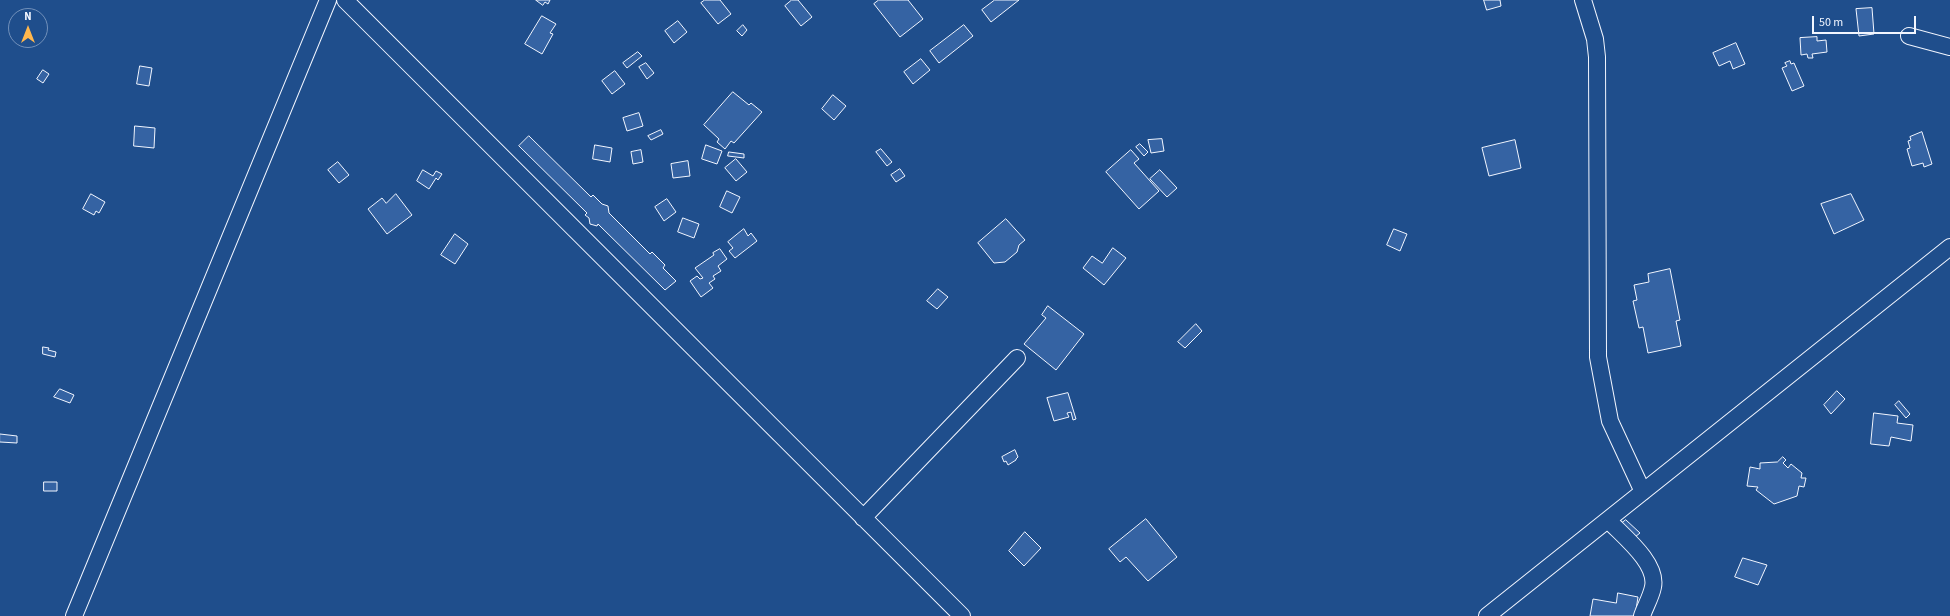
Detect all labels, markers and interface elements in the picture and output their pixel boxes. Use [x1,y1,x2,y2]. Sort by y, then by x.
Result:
north arrow [8,8,48,48]
scale bar [1814,8,1918,34]
text: N [24,9,32,24]
text: 50 m [1819,14,1843,31]

